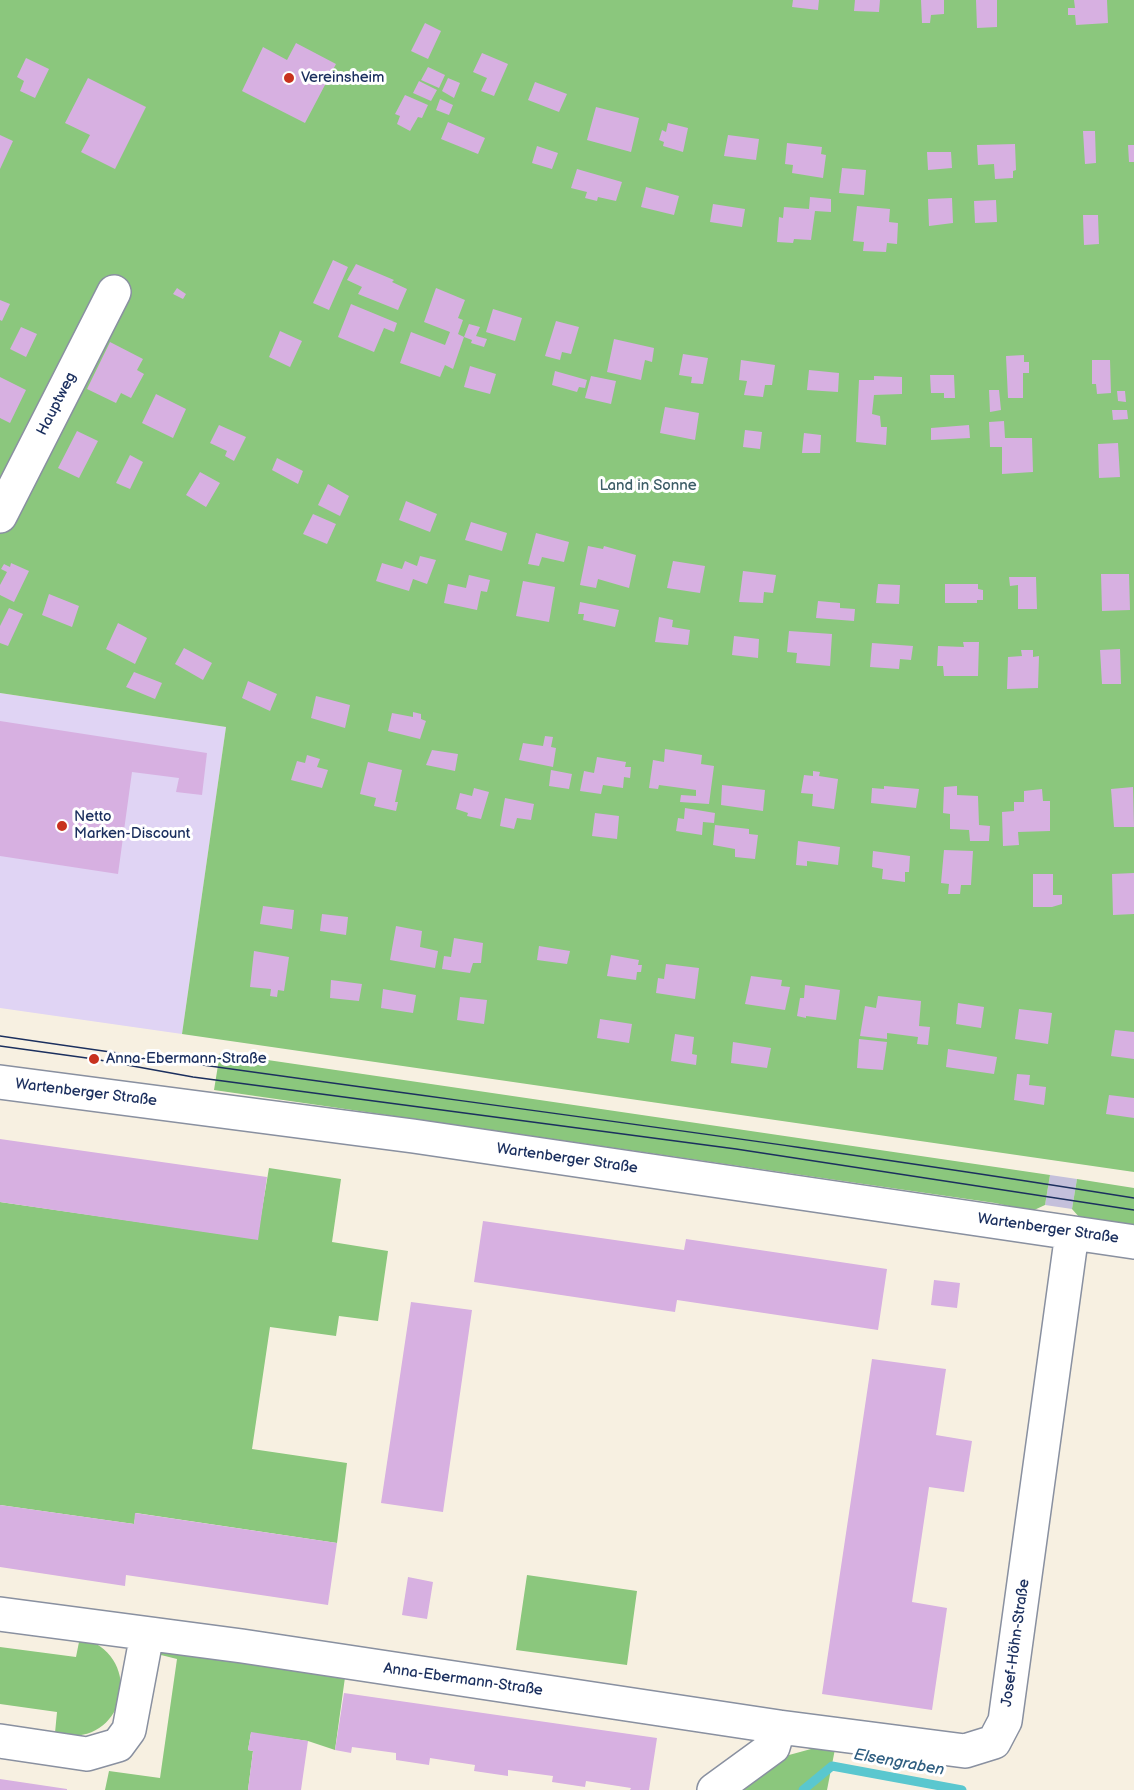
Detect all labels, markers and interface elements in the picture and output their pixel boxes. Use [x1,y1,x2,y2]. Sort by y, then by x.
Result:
place label: Vereinsheim [301,69,385,87]
marker: Vereinsheim [282,71,296,85]
street label: Hauptweg [33,369,81,439]
park label: Land in Sonne [599,477,697,495]
place label: Netto Marken-Discount [74,808,190,843]
marker: Netto Marken-Discount [55,819,69,833]
place label: Anna-Ebermann-Straße [106,1050,267,1068]
marker: Anna-Ebermann-Straße [87,1052,101,1066]
street label: Wartenberger Straße [14,1075,158,1111]
street label: Wartenberger Straße [495,1140,639,1178]
street label: Wartenberger Straße [976,1210,1120,1248]
street label: Josef-Höhn-Straße [998,1578,1034,1708]
street label: Anna-Ebermann-Straße [382,1660,544,1700]
water label: Elsengraben [852,1746,946,1780]

